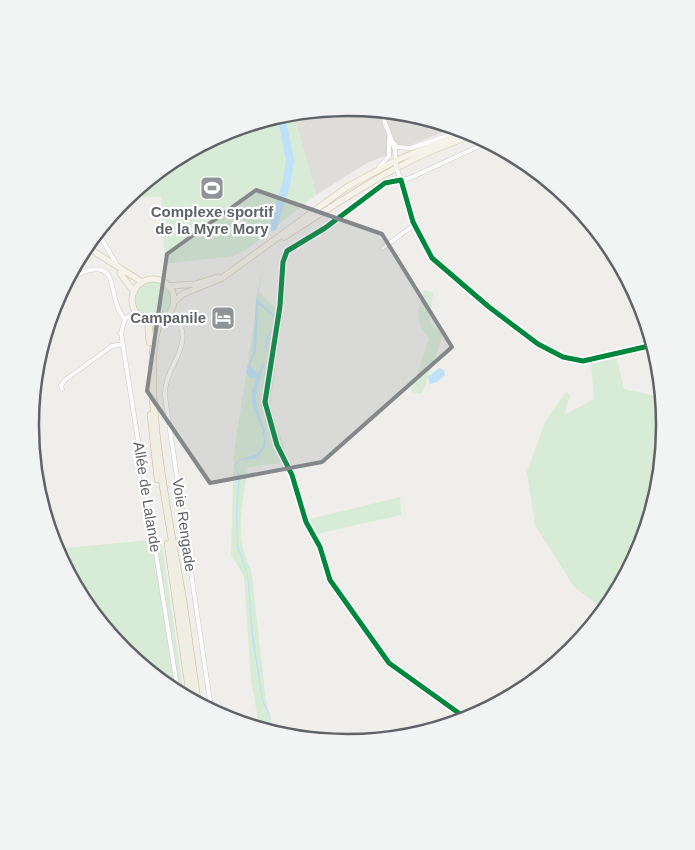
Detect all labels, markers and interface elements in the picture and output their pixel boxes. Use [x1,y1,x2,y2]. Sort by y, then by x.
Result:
sports icon: Complexe sportif de la Myre Mory [199,175,225,201]
place label: Complexe sportif de la Myre Mory [151,203,274,237]
hotel icon: Campanile [210,305,236,331]
place label: Campanile [130,309,206,326]
street label: Allée de Lalande [130,440,165,553]
street label: Voie Rengade [170,477,199,573]

